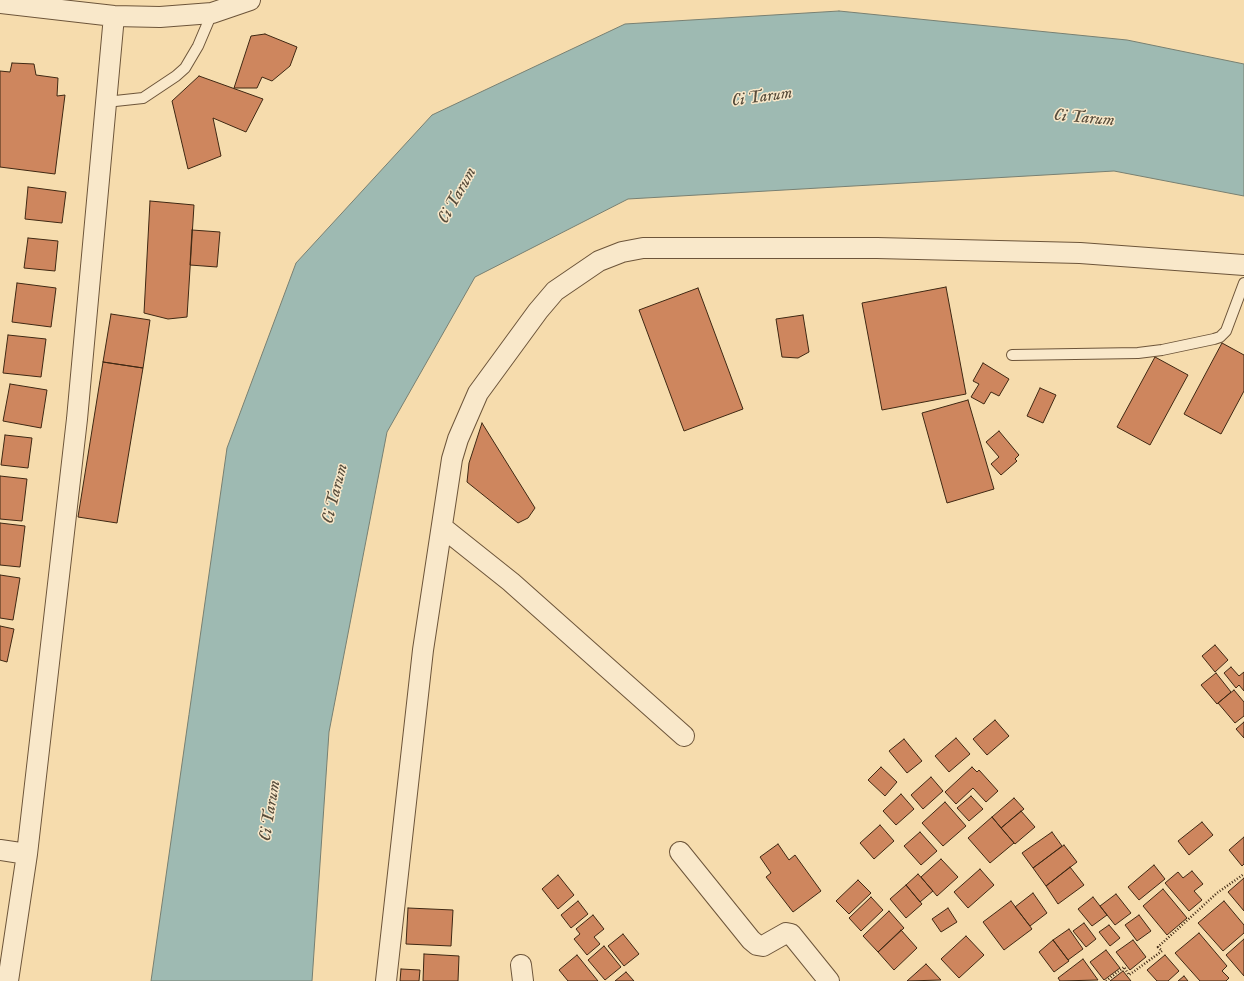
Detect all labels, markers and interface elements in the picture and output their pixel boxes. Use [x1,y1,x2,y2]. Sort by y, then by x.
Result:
water label: Ci Tarum [730,84,794,112]
water label: Ci Tarum [1053,106,1115,132]
water label: Ci Tarum [434,164,482,228]
water label: Ci Tarum [319,462,353,526]
water label: Ci Tarum [256,779,286,843]

